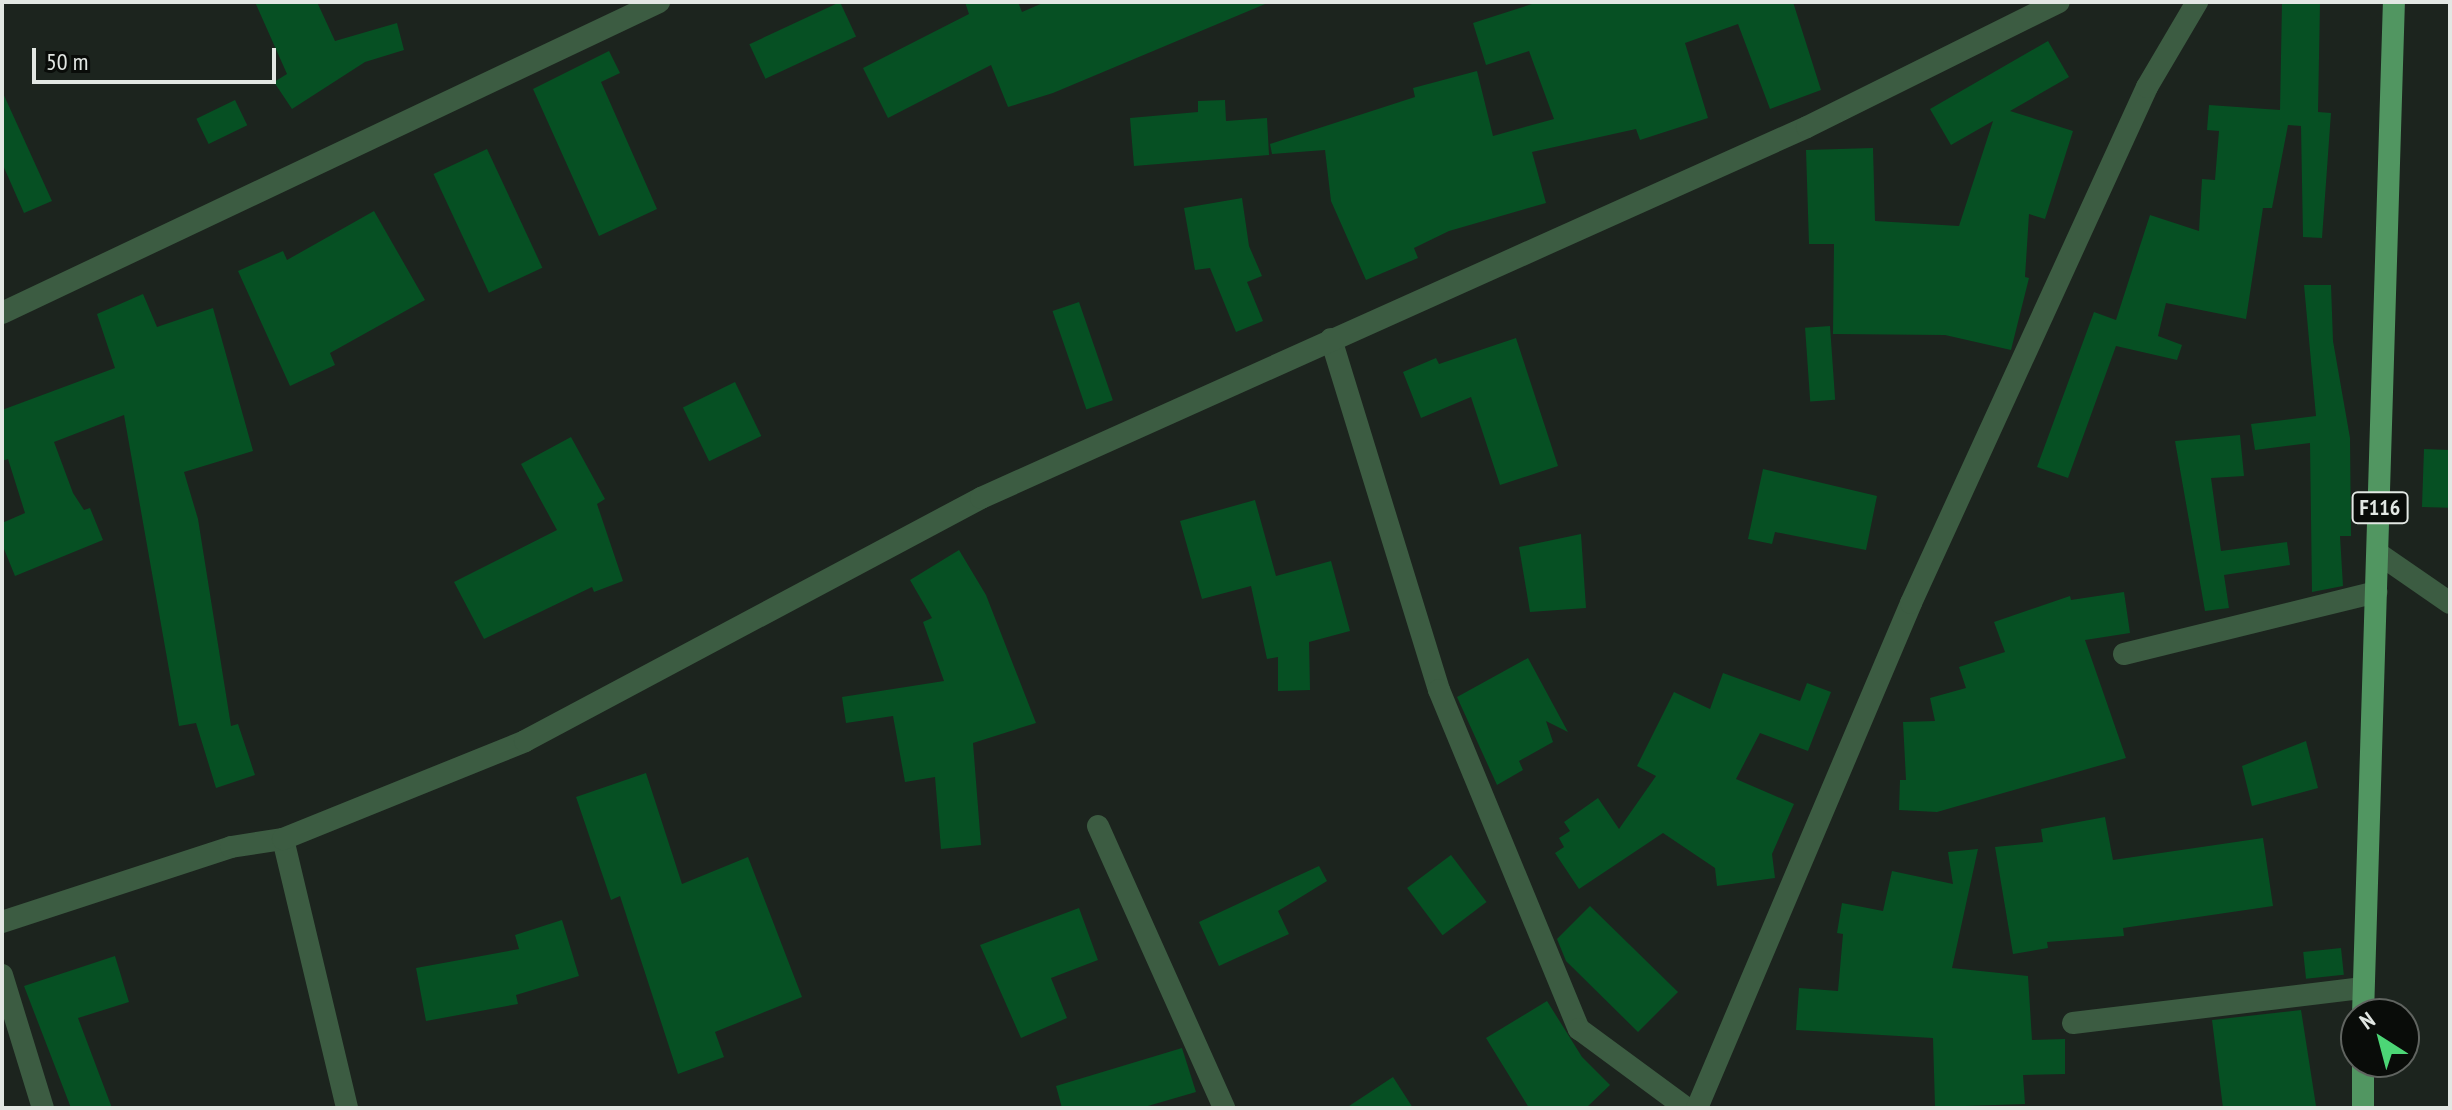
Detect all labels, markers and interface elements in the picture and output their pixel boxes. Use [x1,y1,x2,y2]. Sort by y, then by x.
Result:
scale bar [36,32,280,82]
text: 50 m [46,46,88,77]
road number: F116 [2350,490,2410,526]
north arrow [2340,998,2420,1078]
text: N [2354,1005,2380,1035]

